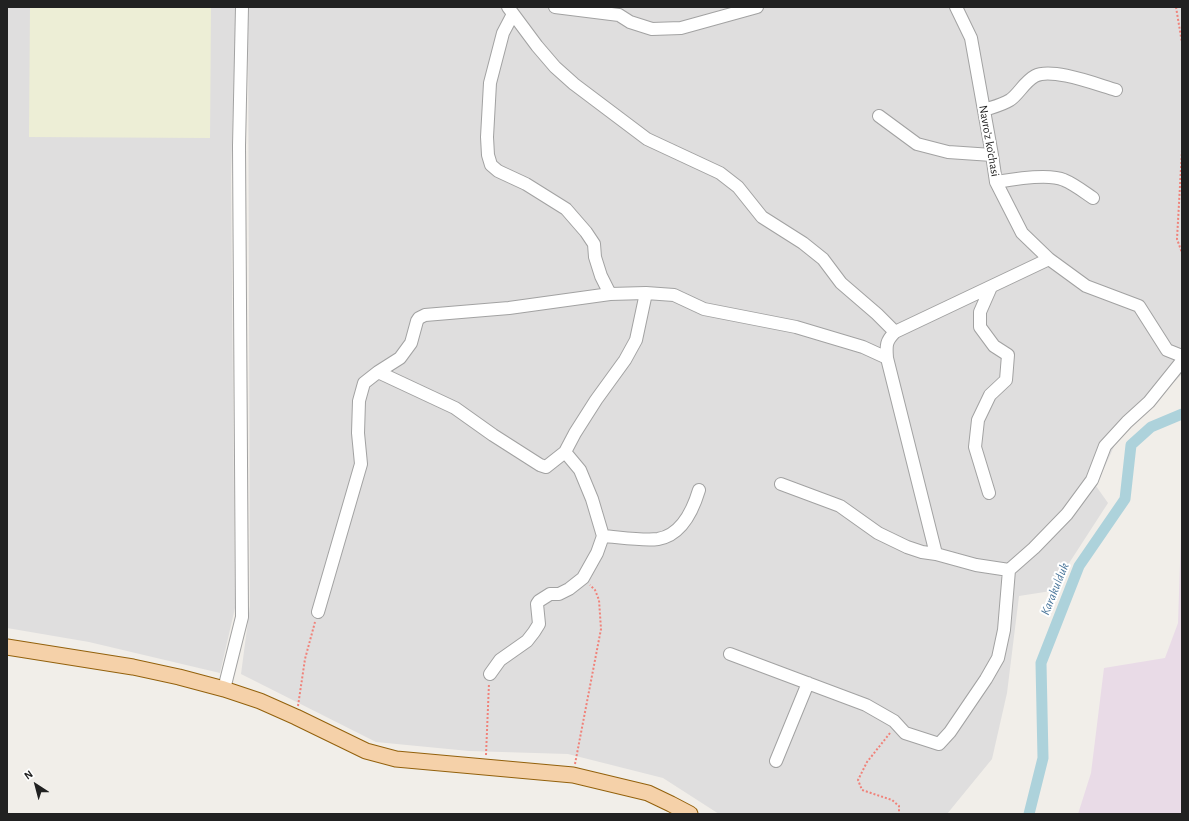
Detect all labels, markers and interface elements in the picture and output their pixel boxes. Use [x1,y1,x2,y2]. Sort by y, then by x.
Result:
street label: Navro'z ko'chasi [976,104,1002,178]
water label: Karakulduk [1037,560,1073,618]
north arrow [16,765,56,805]
text: N [22,768,35,782]

